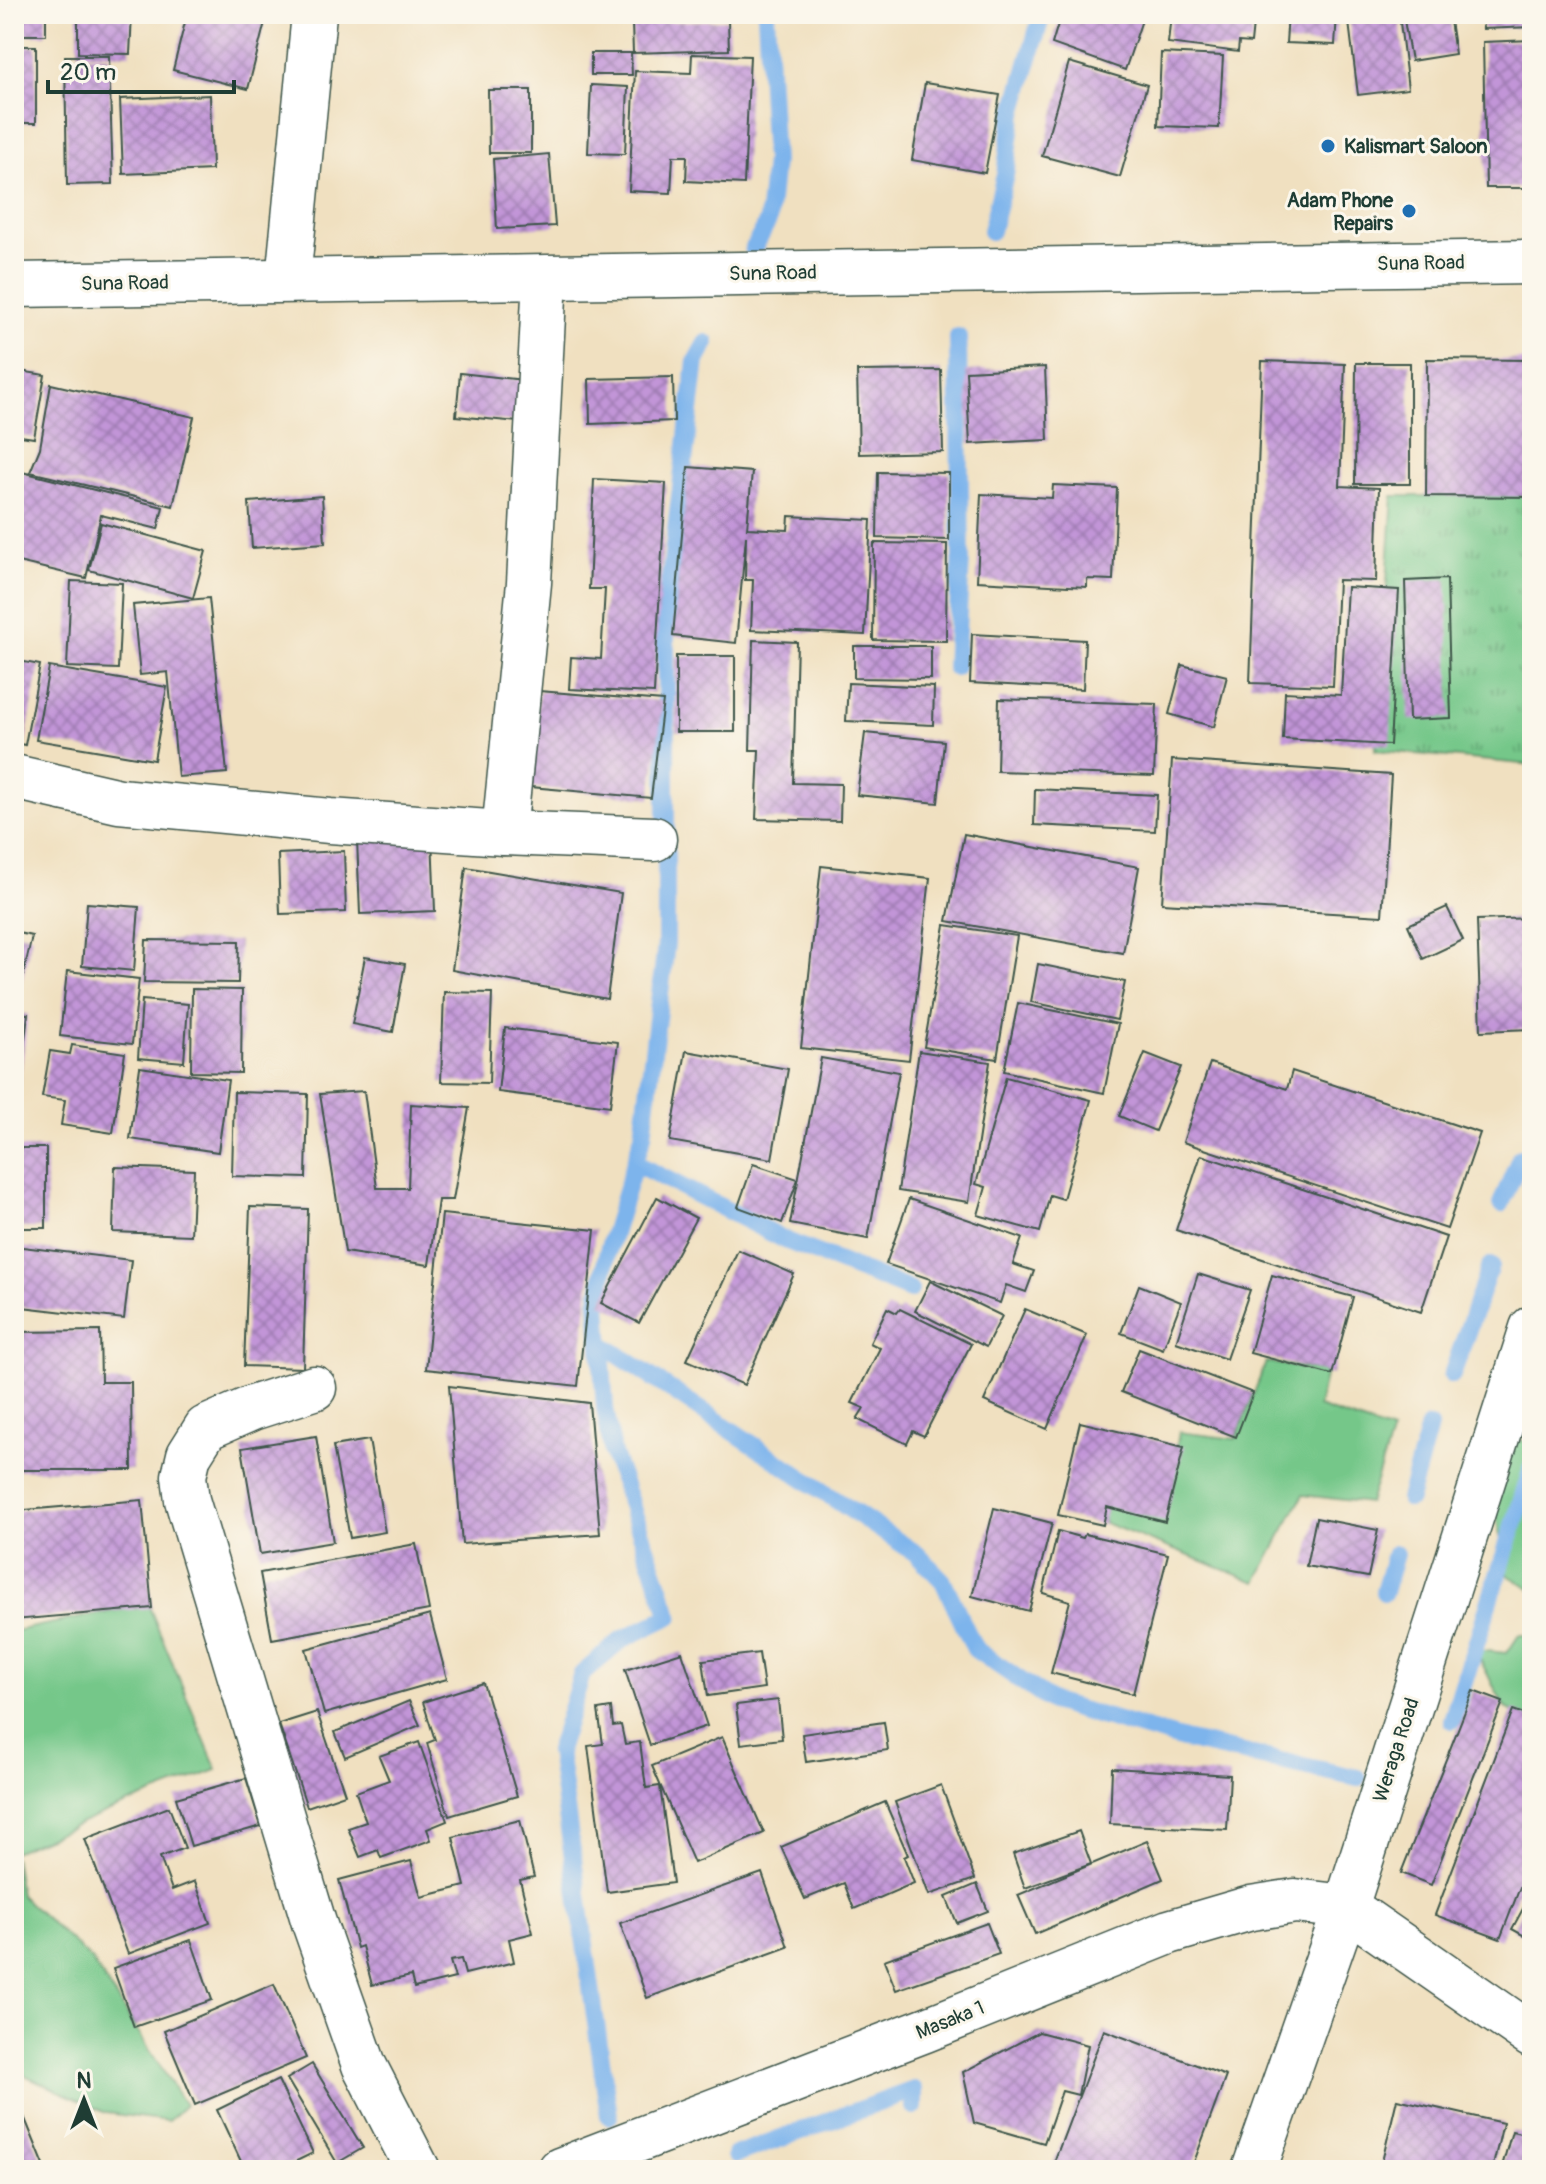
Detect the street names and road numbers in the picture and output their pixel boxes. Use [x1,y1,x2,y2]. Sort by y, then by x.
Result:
street label: Suna Road [1377,250,1465,276]
street label: Suna Road [729,260,817,286]
street label: Suna Road [81,270,169,296]
street label: Weraga Road [1367,1695,1425,1805]
street label: Masaka 1 [912,1995,988,2045]

